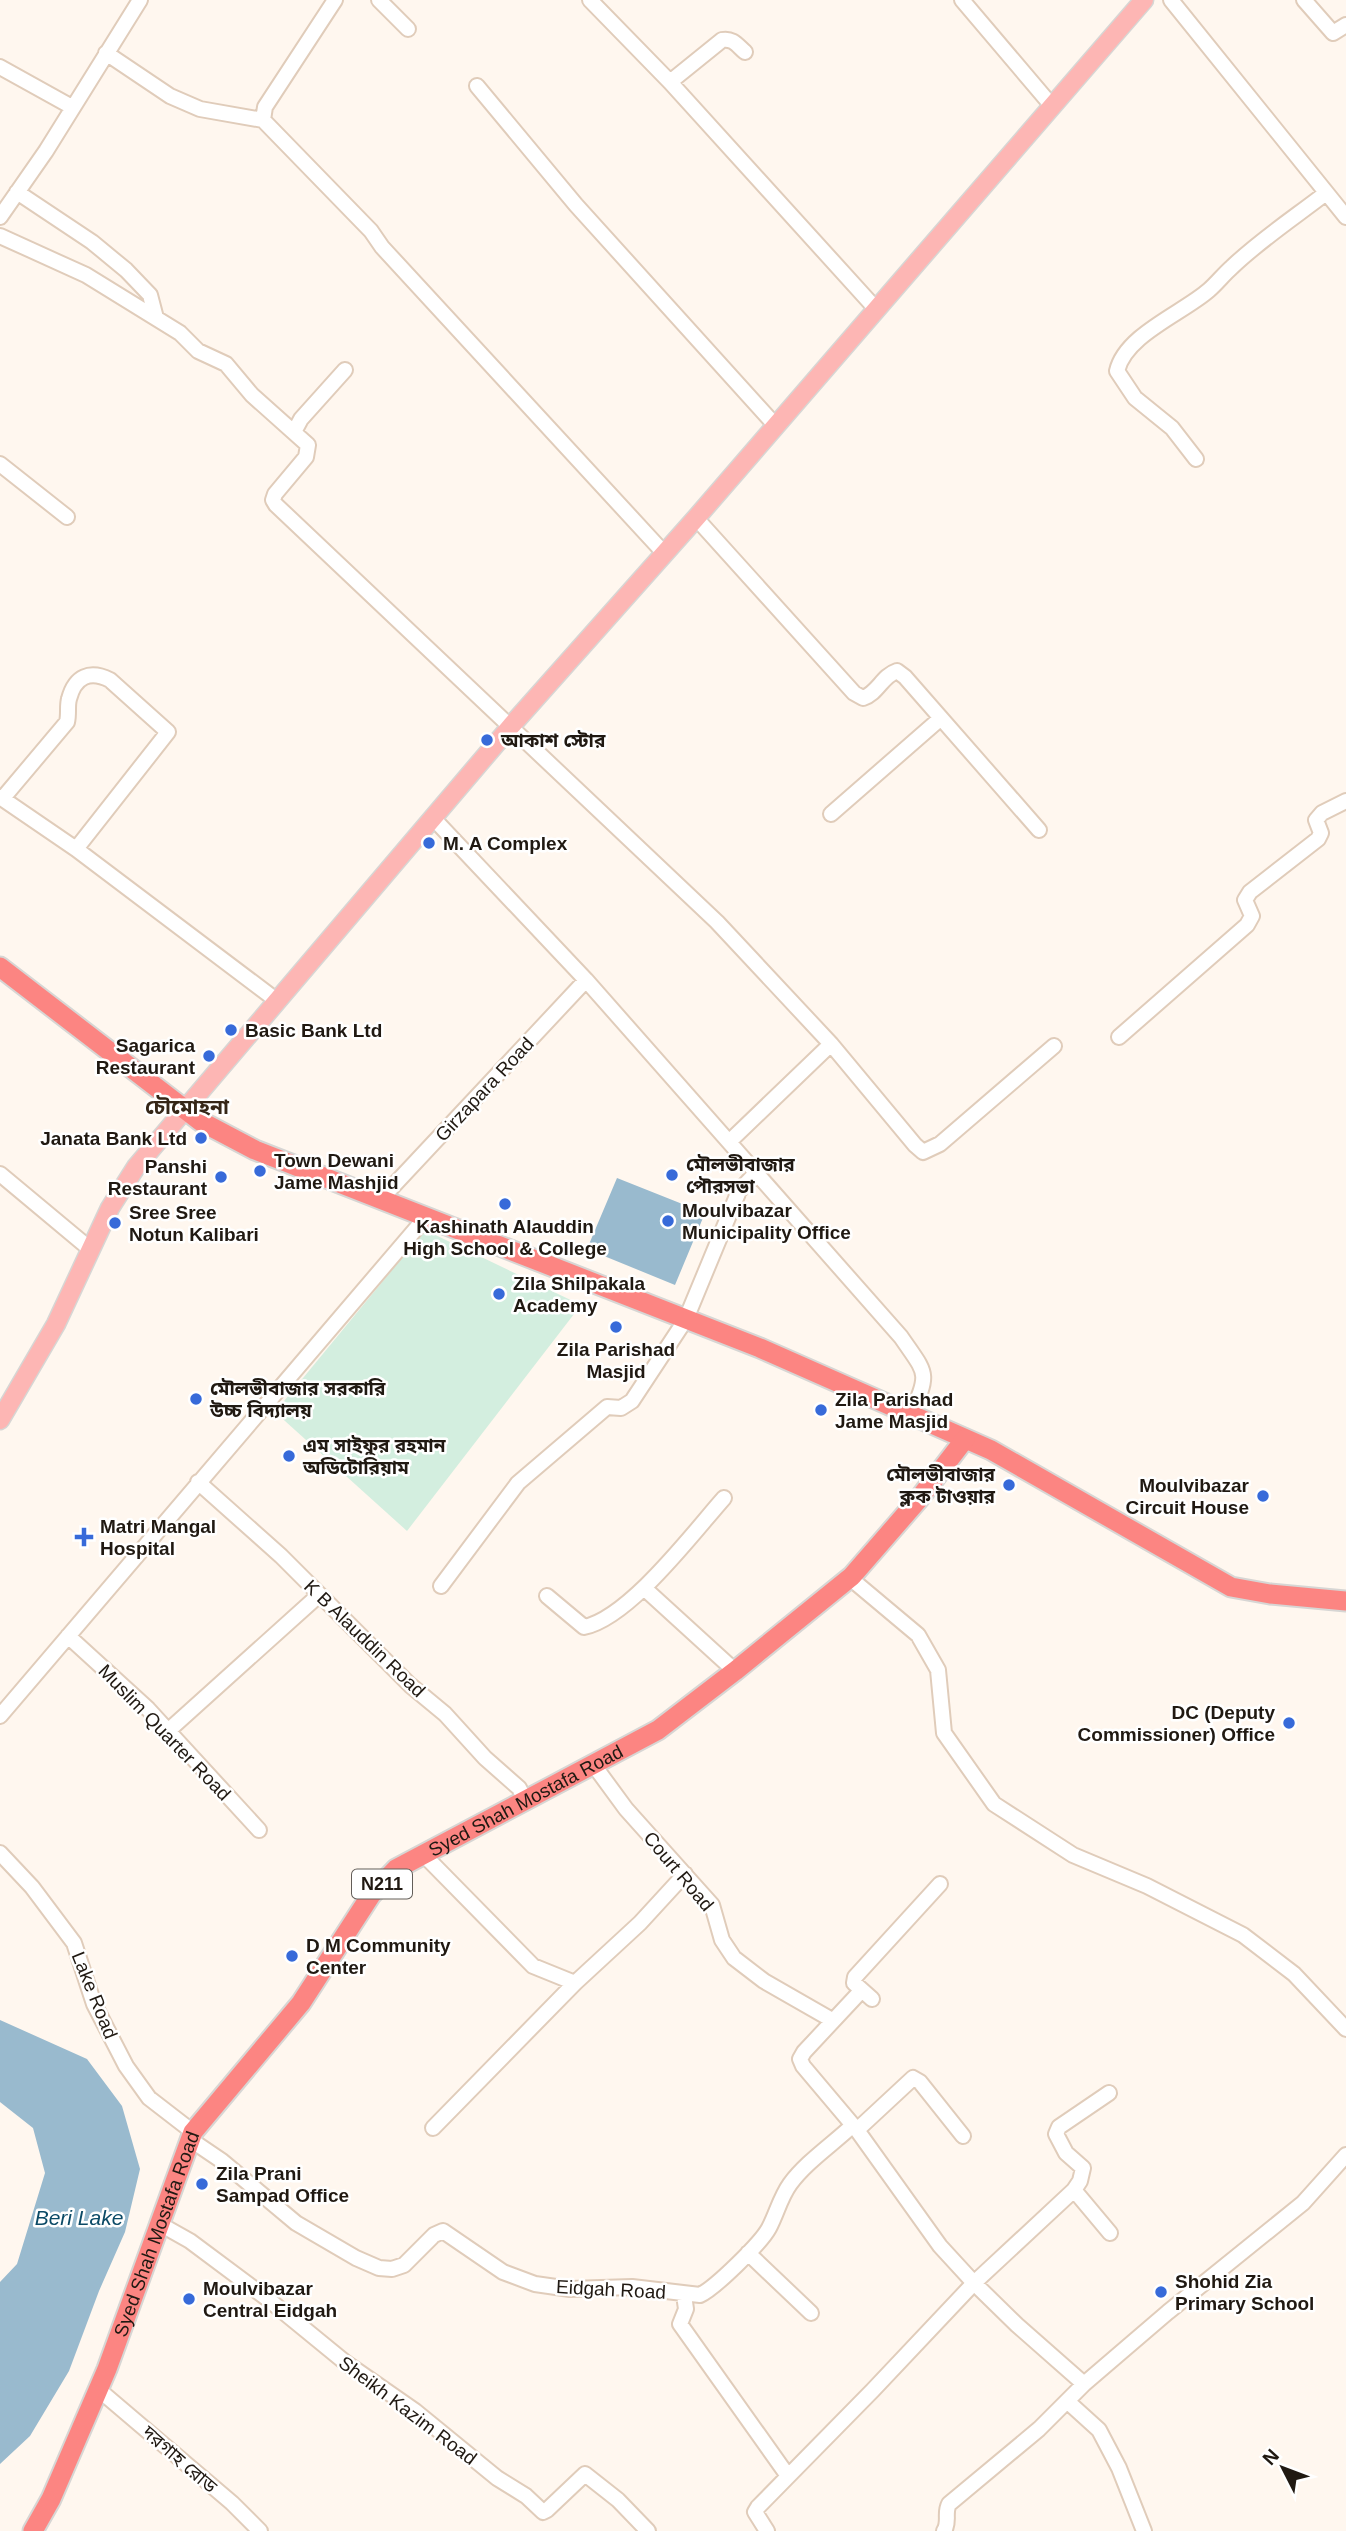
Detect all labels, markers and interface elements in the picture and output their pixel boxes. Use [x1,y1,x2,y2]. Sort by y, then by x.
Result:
place label: আকাশ স্টোর [500,730,606,751]
marker: আকাশ স্টোর [479,732,495,748]
place label: M. A Complex [443,833,568,854]
marker: M. A Complex [421,835,437,851]
place label: Basic Bank Ltd [245,1020,382,1041]
marker: Basic Bank Ltd [223,1022,239,1038]
street label: Girzapara Road [431,1033,538,1146]
place label: Sagarica Restaurant [96,1035,196,1078]
marker: Sagarica Restaurant [201,1048,217,1064]
district label: চৌমোহনা [145,1095,230,1118]
place label: Janata Bank Ltd [40,1128,187,1149]
marker: Janata Bank Ltd [193,1130,209,1146]
place label: Town Dewani Jame Mashjid [274,1150,399,1193]
place label: মৌলভীবাজার পৌরসভা [686,1154,795,1197]
place label: Panshi Restaurant [108,1156,208,1199]
marker: Town Dewani Jame Mashjid [252,1163,268,1179]
marker: মৌলভীবাজার পৌরসভা [664,1167,680,1183]
marker: Panshi Restaurant [213,1169,229,1185]
marker: Kashinath Alauddin High School & College [497,1196,513,1212]
place label: Moulvibazar Municipality Office [682,1200,851,1243]
place label: Sree Sree Notun Kalibari [129,1202,259,1245]
marker: Moulvibazar Municipality Office [660,1213,676,1229]
marker: Sree Sree Notun Kalibari [107,1215,123,1231]
place label: Kashinath Alauddin High School & College [403,1216,607,1259]
place label: Zila Shilpakala Academy [513,1273,645,1316]
marker: Zila Shilpakala Academy [491,1286,507,1302]
marker: Zila Parishad Masjid [608,1319,624,1335]
place label: Zila Parishad Masjid [557,1339,675,1382]
place label: মৌলভীবাজার সরকারি উচ্চ বিদ্যালয় [209,1378,386,1421]
place label: Zila Parishad Jame Masjid [835,1389,953,1432]
marker: মৌলভীবাজার সরকারি উচ্চ বিদ্যালয় [188,1391,204,1407]
marker: Zila Parishad Jame Masjid [813,1402,829,1418]
place label: এম সাইফুর রহমান অডিটোরিয়াম [302,1435,447,1478]
marker: এম সাইফুর রহমান অডিটোরিয়াম [281,1448,297,1464]
place label: মৌলভীবাজার ক্লক টাওয়ার [886,1464,996,1507]
place label: Moulvibazar Circuit House [1125,1475,1250,1518]
marker: মৌলভীবাজার ক্লক টাওয়ার [1001,1477,1017,1493]
marker: Moulvibazar Circuit House [1255,1488,1271,1504]
place label: Matri Mangal Hospital [100,1516,216,1559]
marker: Matri Mangal Hospital [74,1527,94,1547]
street label: K B Alauddin Road [300,1575,429,1701]
street label: Muslim Quarter Road [94,1660,235,1805]
place label: DC (Deputy Commissioner) Office [1078,1702,1275,1745]
marker: DC (Deputy Commissioner) Office [1281,1715,1297,1731]
street label: Syed Shah Mostafa Road [425,1741,626,1861]
street label: Court Road [639,1827,718,1915]
road number: N211 [352,1870,412,1898]
place label: D M Community Center [306,1935,451,1978]
marker: D M Community Center [284,1948,300,1964]
street label: Lake Road [68,1949,121,2042]
street label: Syed Shah Mostafa Road [110,2129,203,2339]
place label: Zila Prani Sampad Office [216,2163,349,2206]
marker: Zila Prani Sampad Office [194,2176,210,2192]
water label: Beri Lake [35,2206,123,2229]
place label: Shohid Zia Primary School [1175,2271,1314,2314]
street label: Eidgah Road [556,2276,666,2303]
place label: Moulvibazar Central Eidgah [203,2278,337,2321]
marker: Shohid Zia Primary School [1153,2284,1169,2300]
marker: Moulvibazar Central Eidgah [181,2291,197,2307]
street label: Sheikh Kazim Road [335,2352,481,2469]
street label: দরগাহ রোড [138,2421,221,2498]
north arrow [1248,2433,1318,2503]
text: N [1258,2445,1283,2469]

